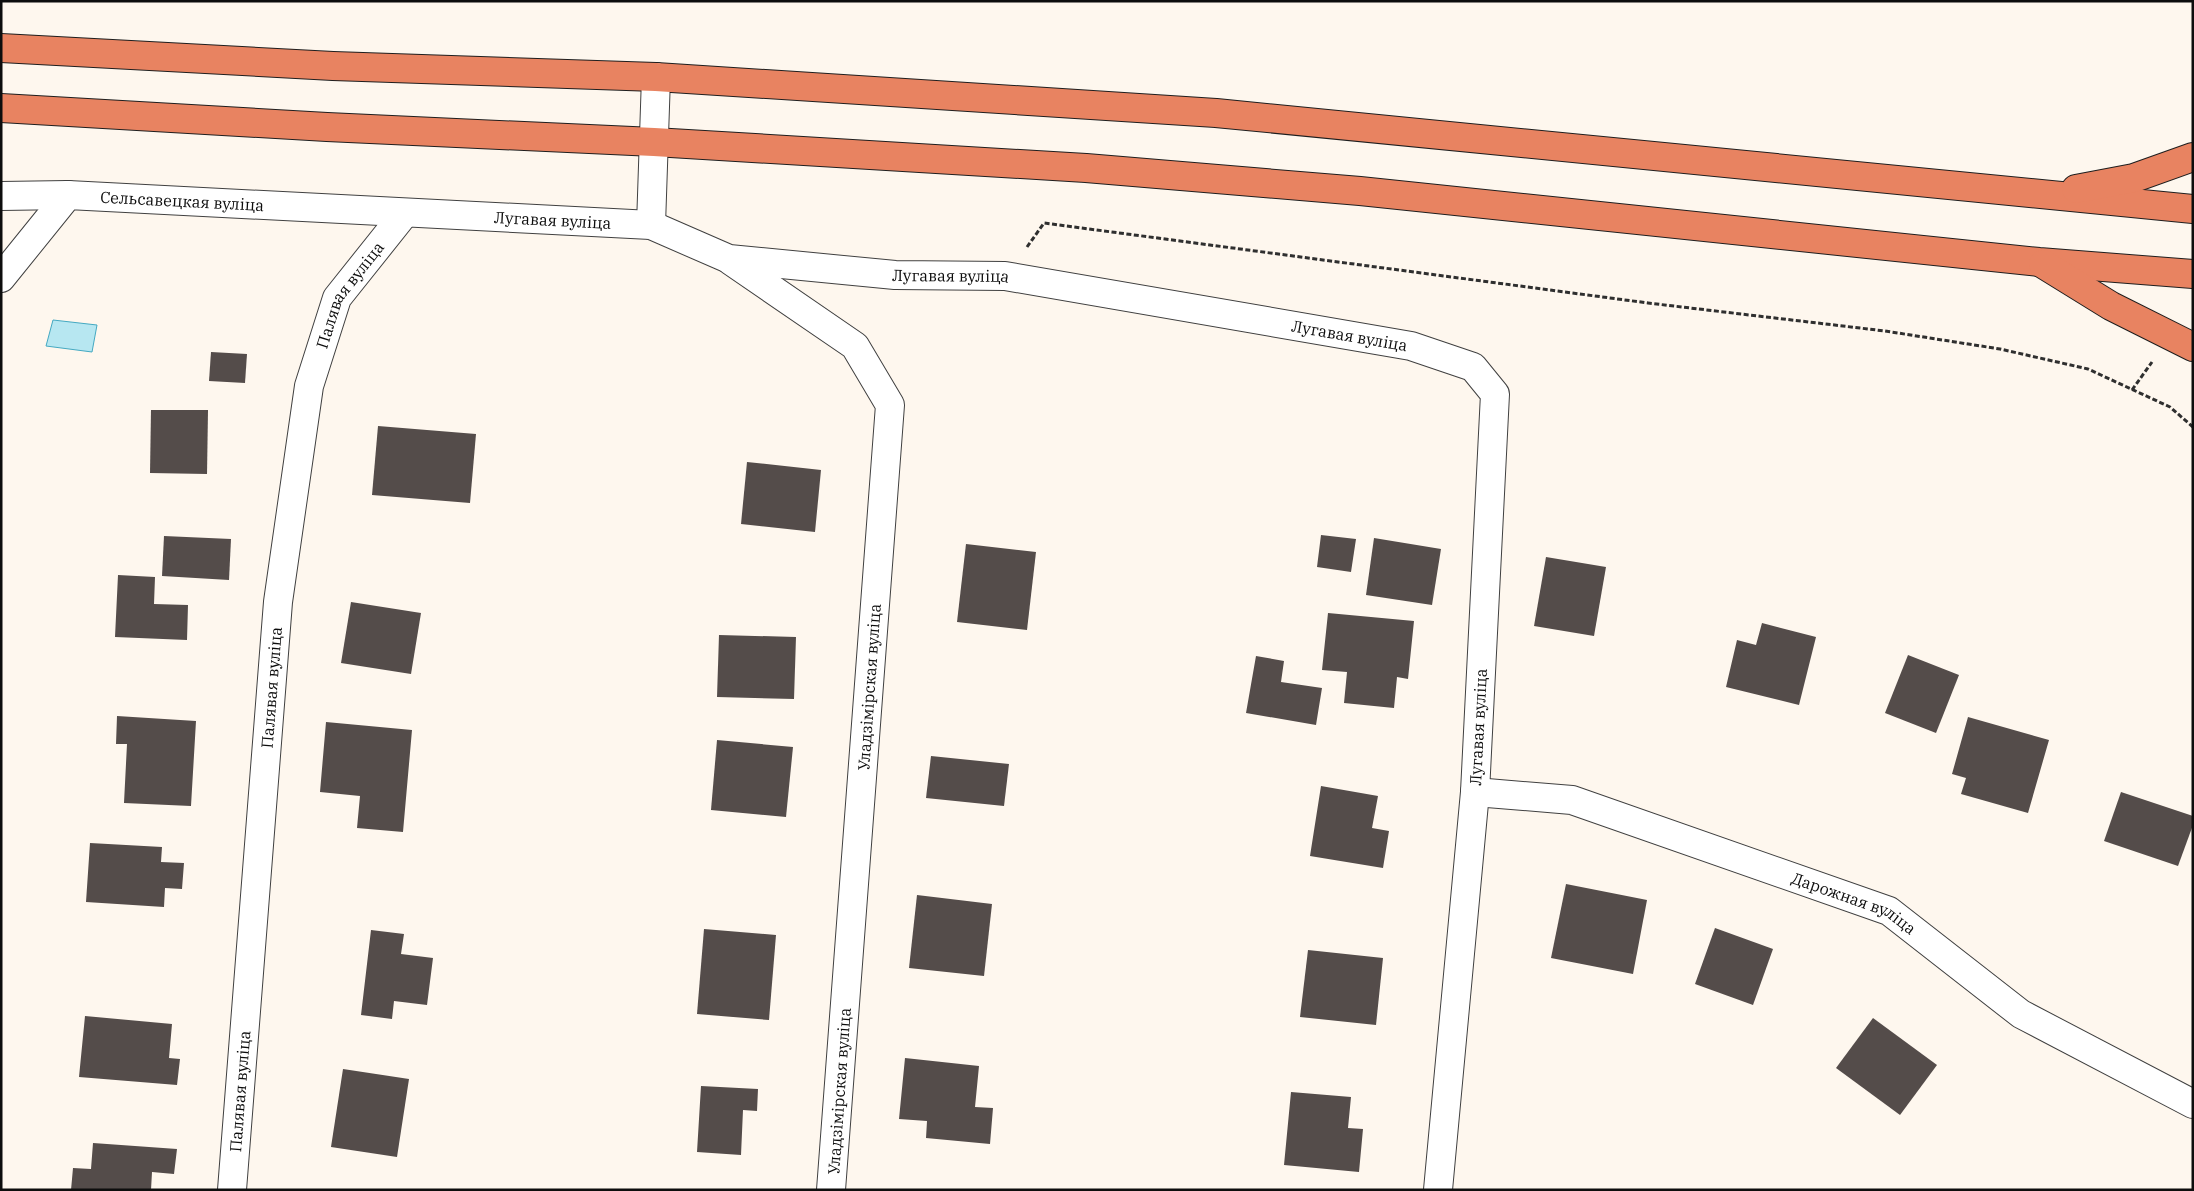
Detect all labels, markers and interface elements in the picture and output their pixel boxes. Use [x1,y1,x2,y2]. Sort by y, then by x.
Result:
street label: Сельсавецкая вуліца [100,187,265,215]
street label: Лугавая вуліца [494,207,612,233]
street label: Палявая вуліца [312,237,388,351]
street label: Лугавая вуліца [892,265,1011,287]
street label: Лугавая вуліца [1290,316,1409,355]
street label: Уладзімірская вуліца [853,603,885,771]
street label: Палявая вуліца [257,626,286,749]
street label: Лугавая вуліца [1465,668,1491,786]
street label: Дарожная вуліца [1789,868,1921,939]
street label: Уладзімірская вуліца [823,1007,855,1175]
street label: Палявая вуліца [225,1030,254,1153]

